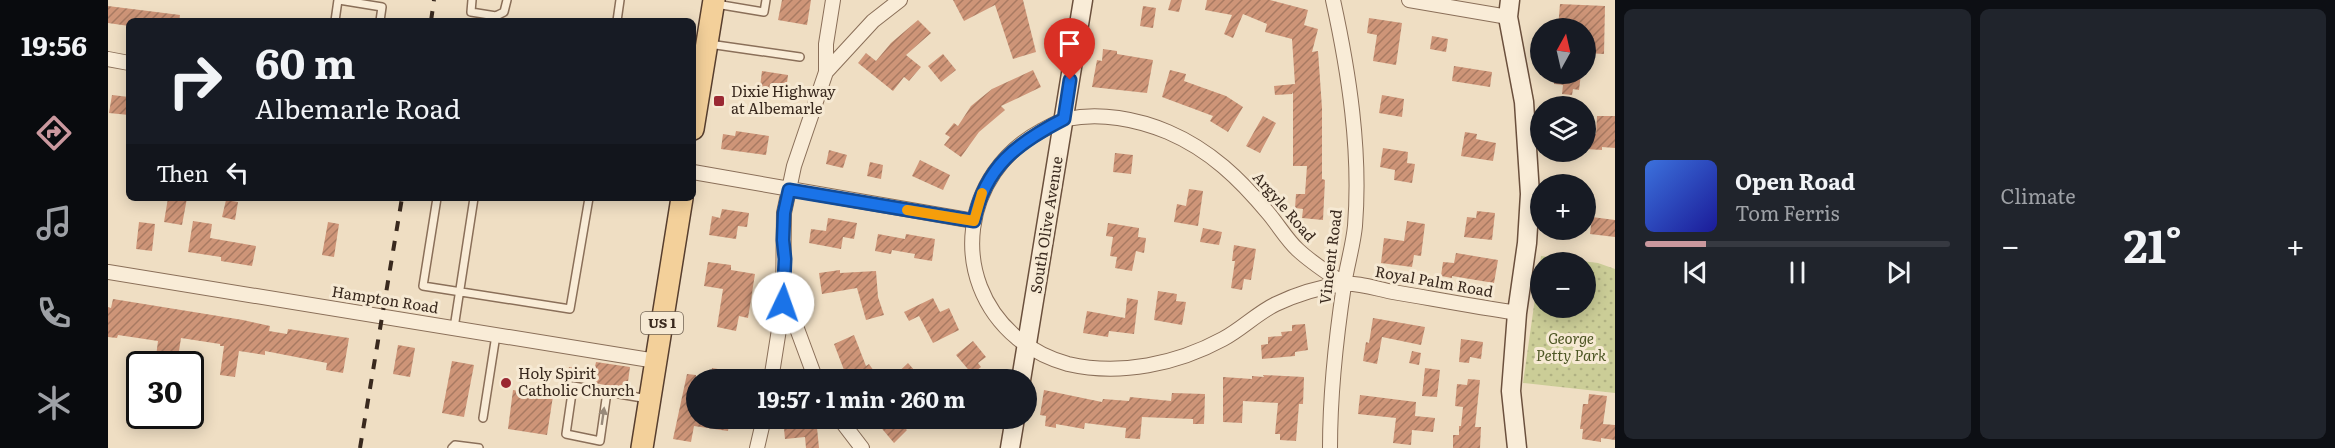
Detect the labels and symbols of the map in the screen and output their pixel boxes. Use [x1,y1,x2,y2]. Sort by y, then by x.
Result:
pin [1044,18,1095,80]
north arrow [1530,18,1596,84]
place label: Dixie Highway at Albemarle [731,79,836,119]
marker: Dixie Highway at Albemarle [712,94,726,108]
street label: South Olive Avenue [1023,154,1068,295]
street label: Argyle Road [1248,166,1322,246]
street label: Vincent Road [1312,208,1347,306]
street label: Royal Palm Road [1373,259,1495,302]
position arrow [751,271,815,335]
street label: Hampton Road [330,279,440,318]
road number: US 1 [641,312,683,334]
park label: George Petty Park [1536,326,1607,366]
speed limit sign: 30 [126,351,204,429]
place label: Holy Spirit Catholic Church [518,361,635,401]
marker: Holy Spirit Catholic Church [499,376,513,390]
one-way arrow [599,406,608,425]

